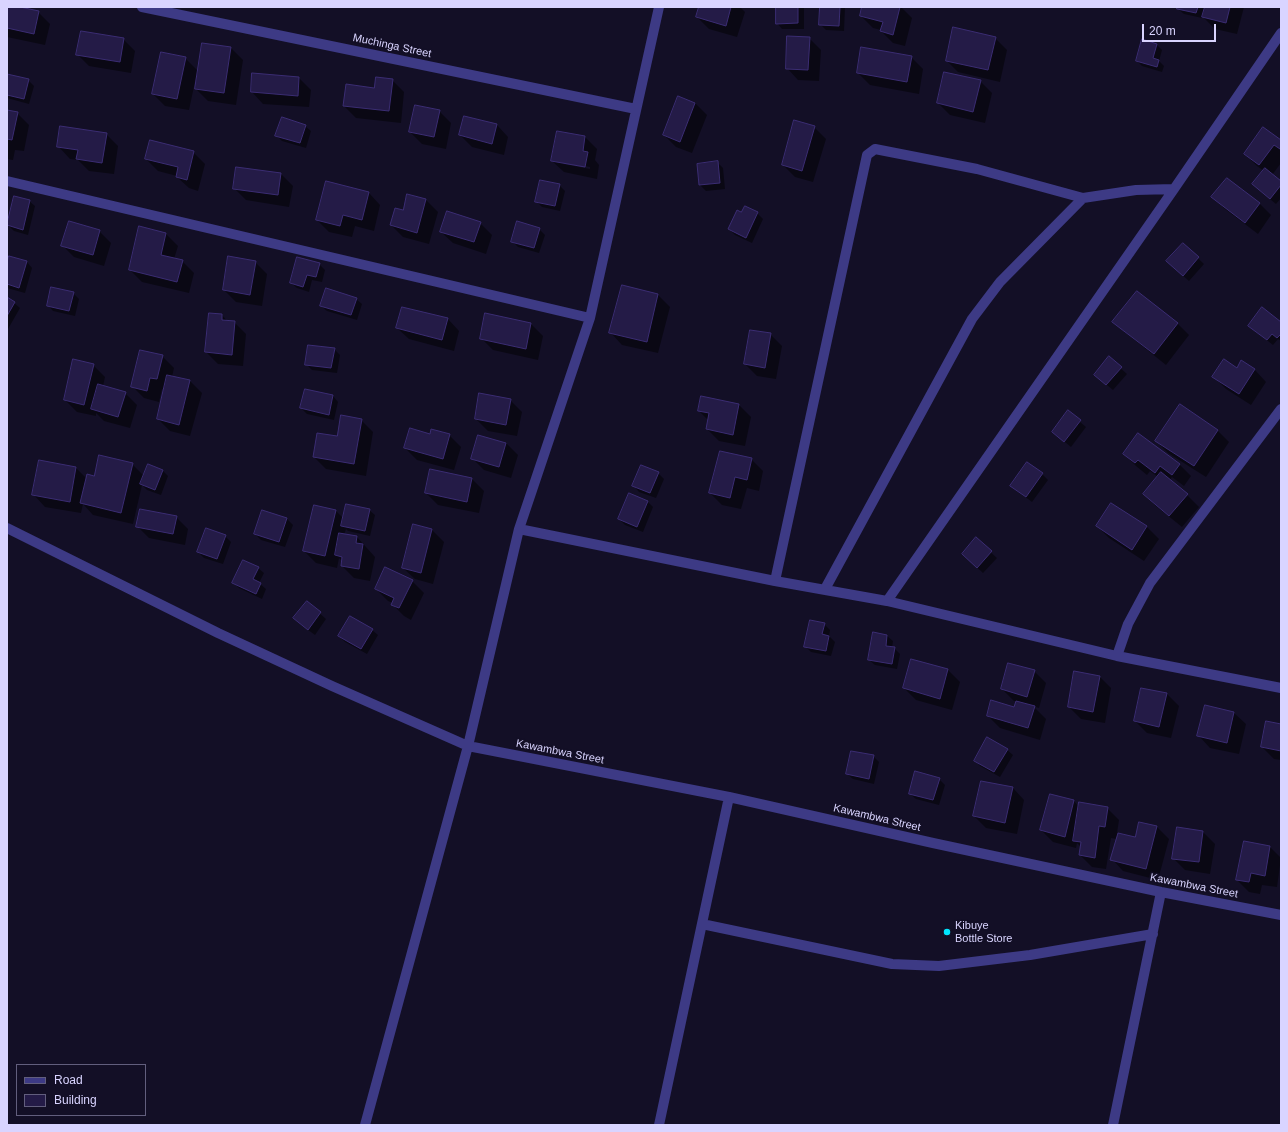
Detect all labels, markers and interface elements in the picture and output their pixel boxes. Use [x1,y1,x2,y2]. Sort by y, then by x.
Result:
scale bar [1144,16,1218,42]
text: 20 m [1149,24,1176,38]
street label: Muchinga Street [351,31,433,61]
street label: Kawambwa Street [515,737,605,767]
street label: Kawambwa Street [832,802,922,834]
street label: Kawambwa Street [1149,871,1239,901]
place label: Kibuye Bottle Store [955,919,1012,945]
marker: Kibuye Bottle Store [942,927,952,937]
legend [16,1064,146,1116]
text: Road [54,1073,83,1087]
text: Building [54,1093,97,1107]

